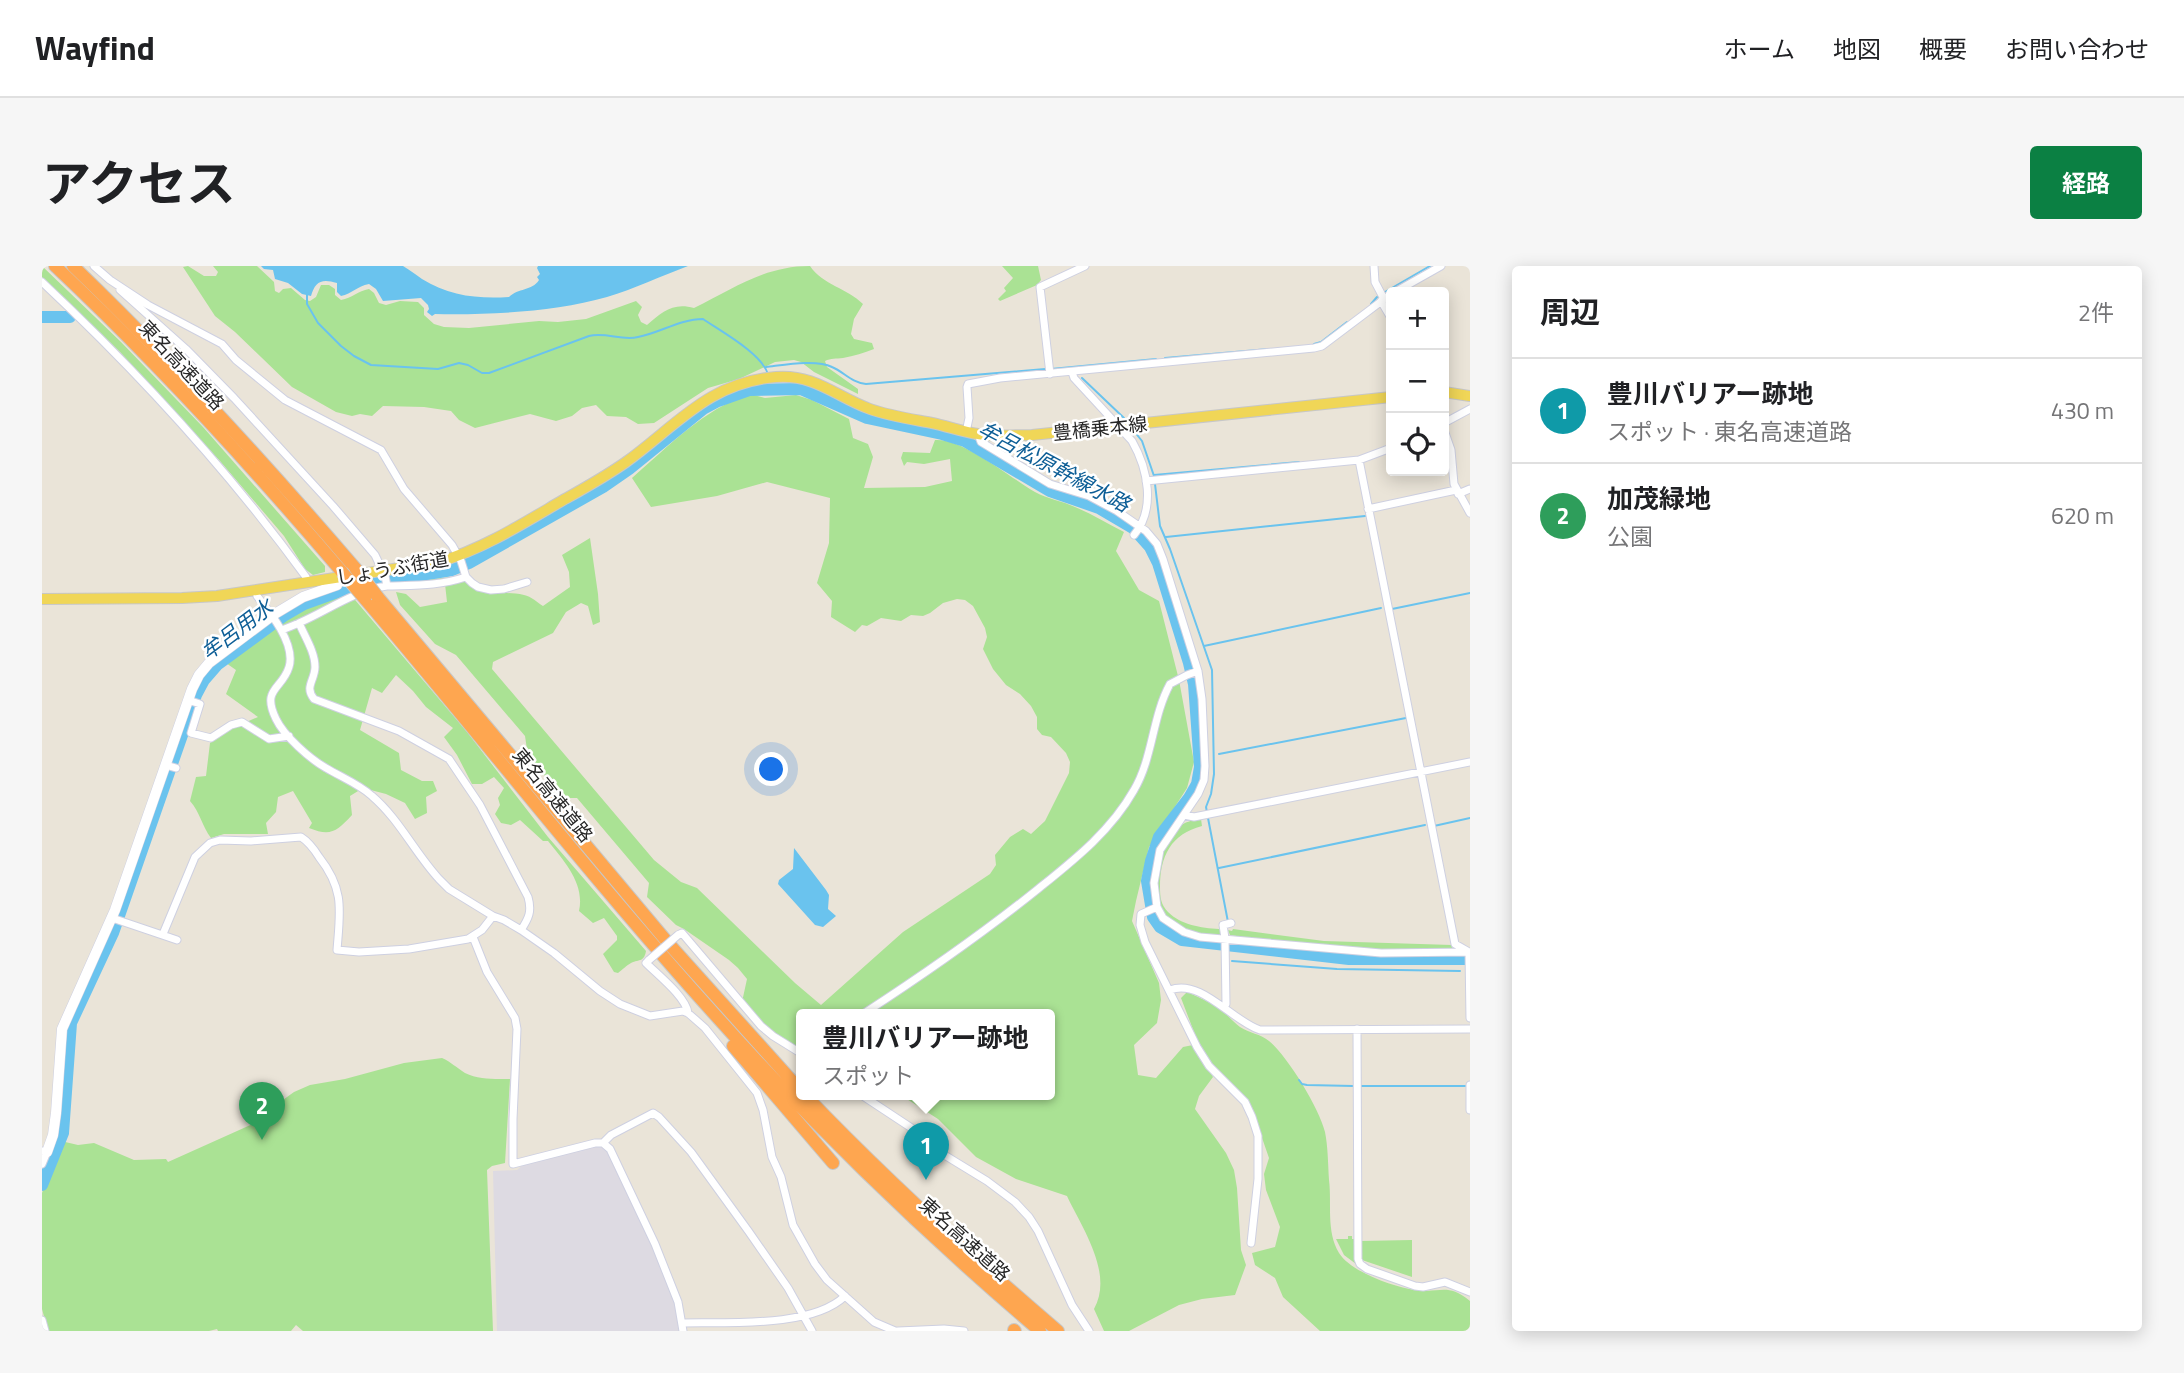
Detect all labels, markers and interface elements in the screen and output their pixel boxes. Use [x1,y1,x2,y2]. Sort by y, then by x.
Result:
text: Wayfind [35,23,155,73]
text: ホーム [1724,31,1795,67]
text: 地図 [1833,31,1881,67]
text: 概要 [1919,31,1967,67]
text: お問い合わせ [2005,31,2149,67]
text: アクセス [42,145,236,220]
button: 経路 [2030,146,2142,219]
map controls [1386,287,1449,476]
button: + [1386,287,1449,350]
text: 周辺 [1540,289,1600,335]
text: 2件 [2078,295,2114,330]
street label: 東名高速道路 [133,313,232,416]
button: − [1386,350,1449,413]
text: 豊川バリアー跡地 [1607,374,1813,413]
text: 1 [1557,393,1569,428]
text: 430 m [2051,393,2114,428]
street label: 豊橋乗本線 [1051,408,1149,447]
water label: 牟呂松原幹線水路 [973,413,1138,521]
button: locate [1386,413,1449,476]
text: スポット · 東名高速道路 [1607,414,1852,449]
text: 加茂緑地 [1607,479,1711,518]
text: 2 [1557,498,1569,533]
text: 620 m [2051,498,2114,533]
text: 公園 [1607,519,1653,554]
street label: しょうぶ街道 [333,543,451,592]
water label: 牟呂用水 [193,590,281,667]
street label: 東名高速道路 [506,741,601,848]
your location [754,752,788,786]
popup [796,1009,1055,1100]
text: 豊川バリアー跡地 [822,1018,1029,1057]
text: スポット [822,1058,914,1093]
pin: 2 [239,1082,285,1140]
pin: 1 [903,1122,949,1180]
street label: 東名高速道路 [913,1190,1017,1288]

